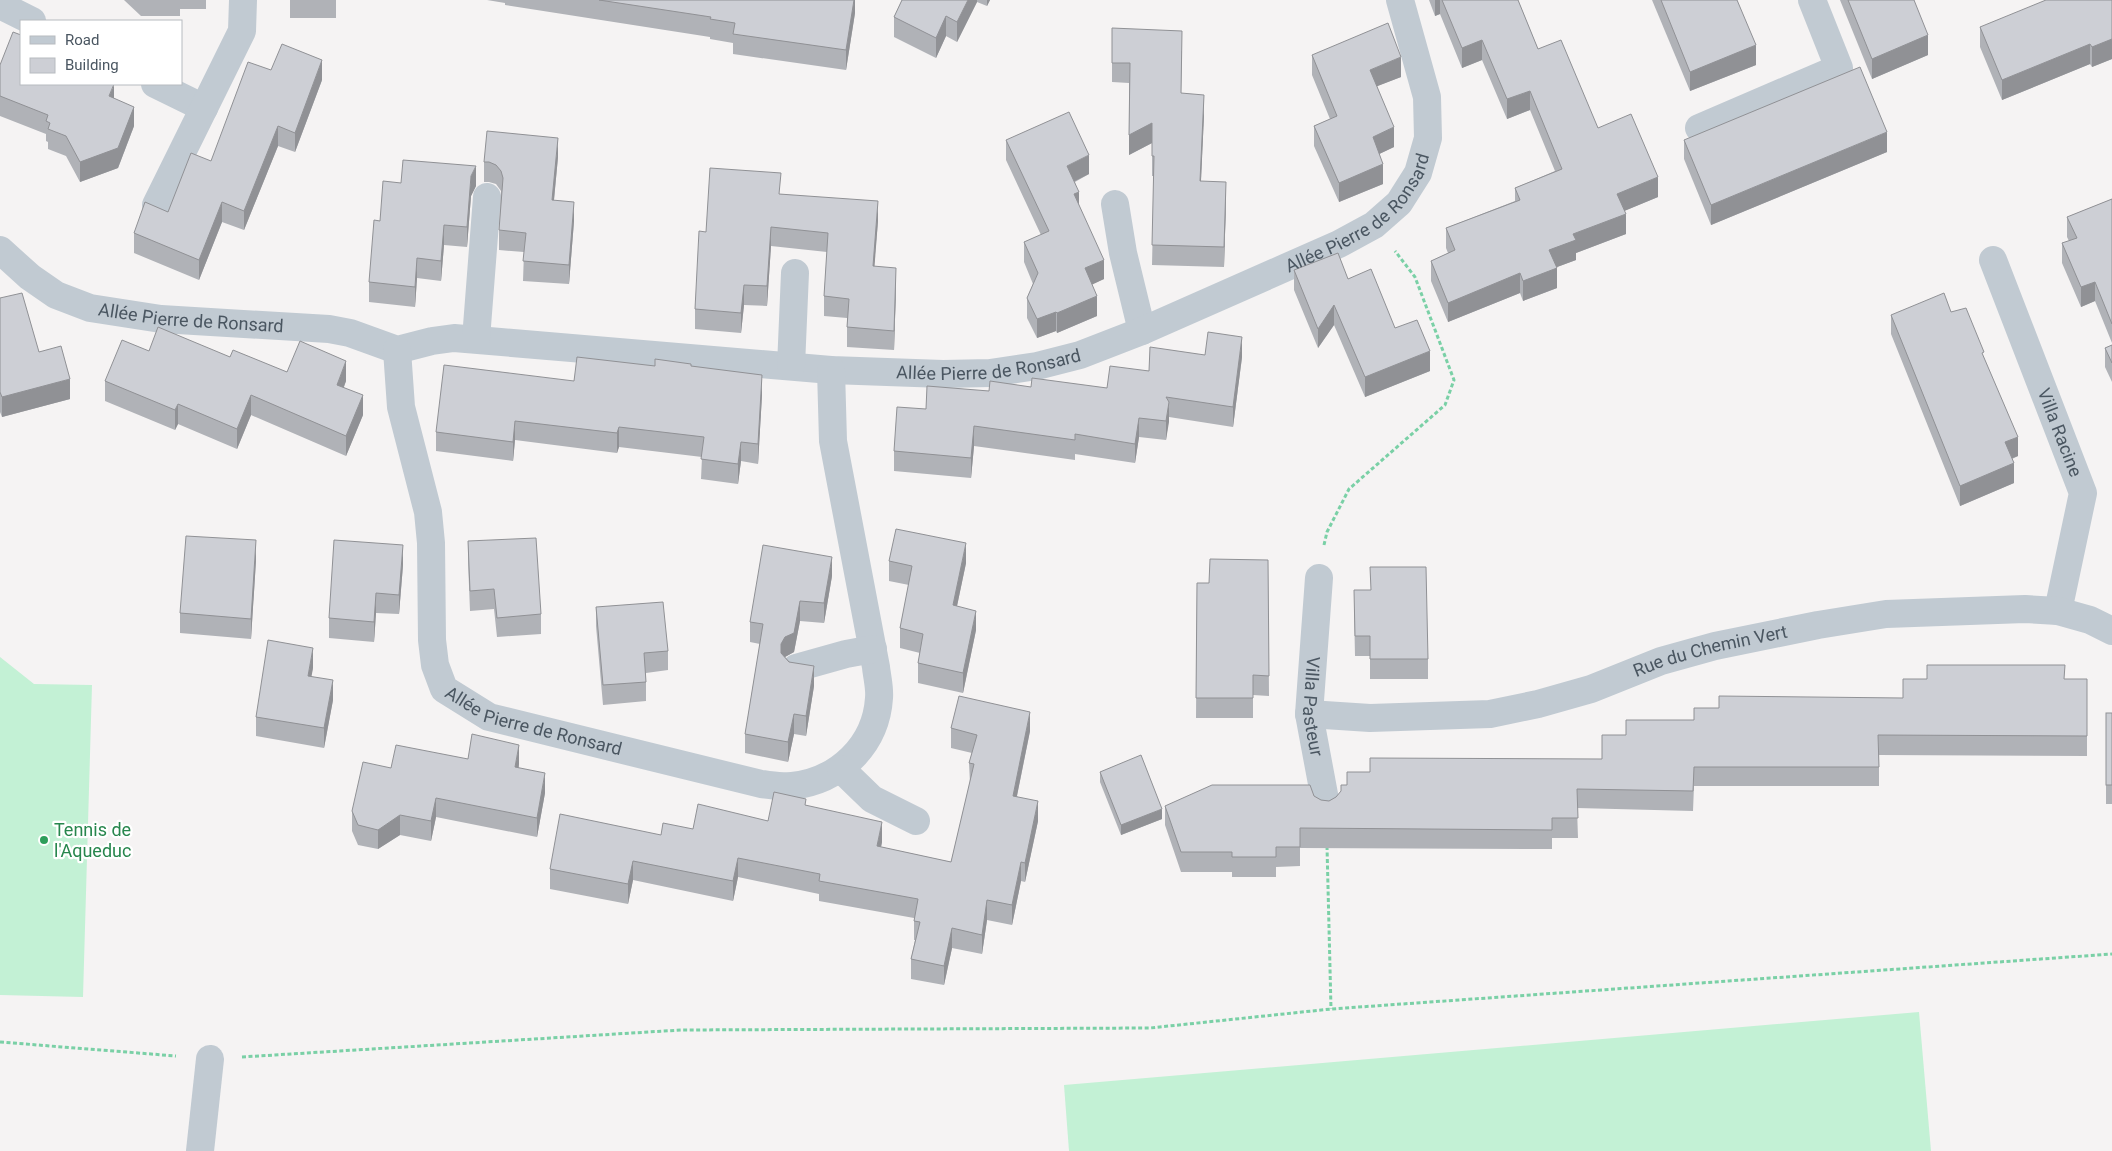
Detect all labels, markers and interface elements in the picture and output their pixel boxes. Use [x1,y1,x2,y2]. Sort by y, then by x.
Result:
legend [20,20,182,85]
text: Road [65,31,99,49]
text: Building [65,56,119,74]
street label: Allée Pierre de Ronsard [1282,151,1433,276]
street label: Allée Pierre de Ronsard [97,298,284,336]
street label: Allée Pierre de Ronsard [896,344,1083,384]
street label: Villa Racine [2034,385,2087,480]
street label: Rue du Chemin Vert [1630,621,1789,681]
street label: Villa Pasteur [1299,656,1328,758]
street label: Allée Pierre de Ronsard [442,681,624,759]
place label: Tennis de l'Aqueduc [54,819,131,861]
marker: Tennis de l'Aqueduc [38,834,50,846]

